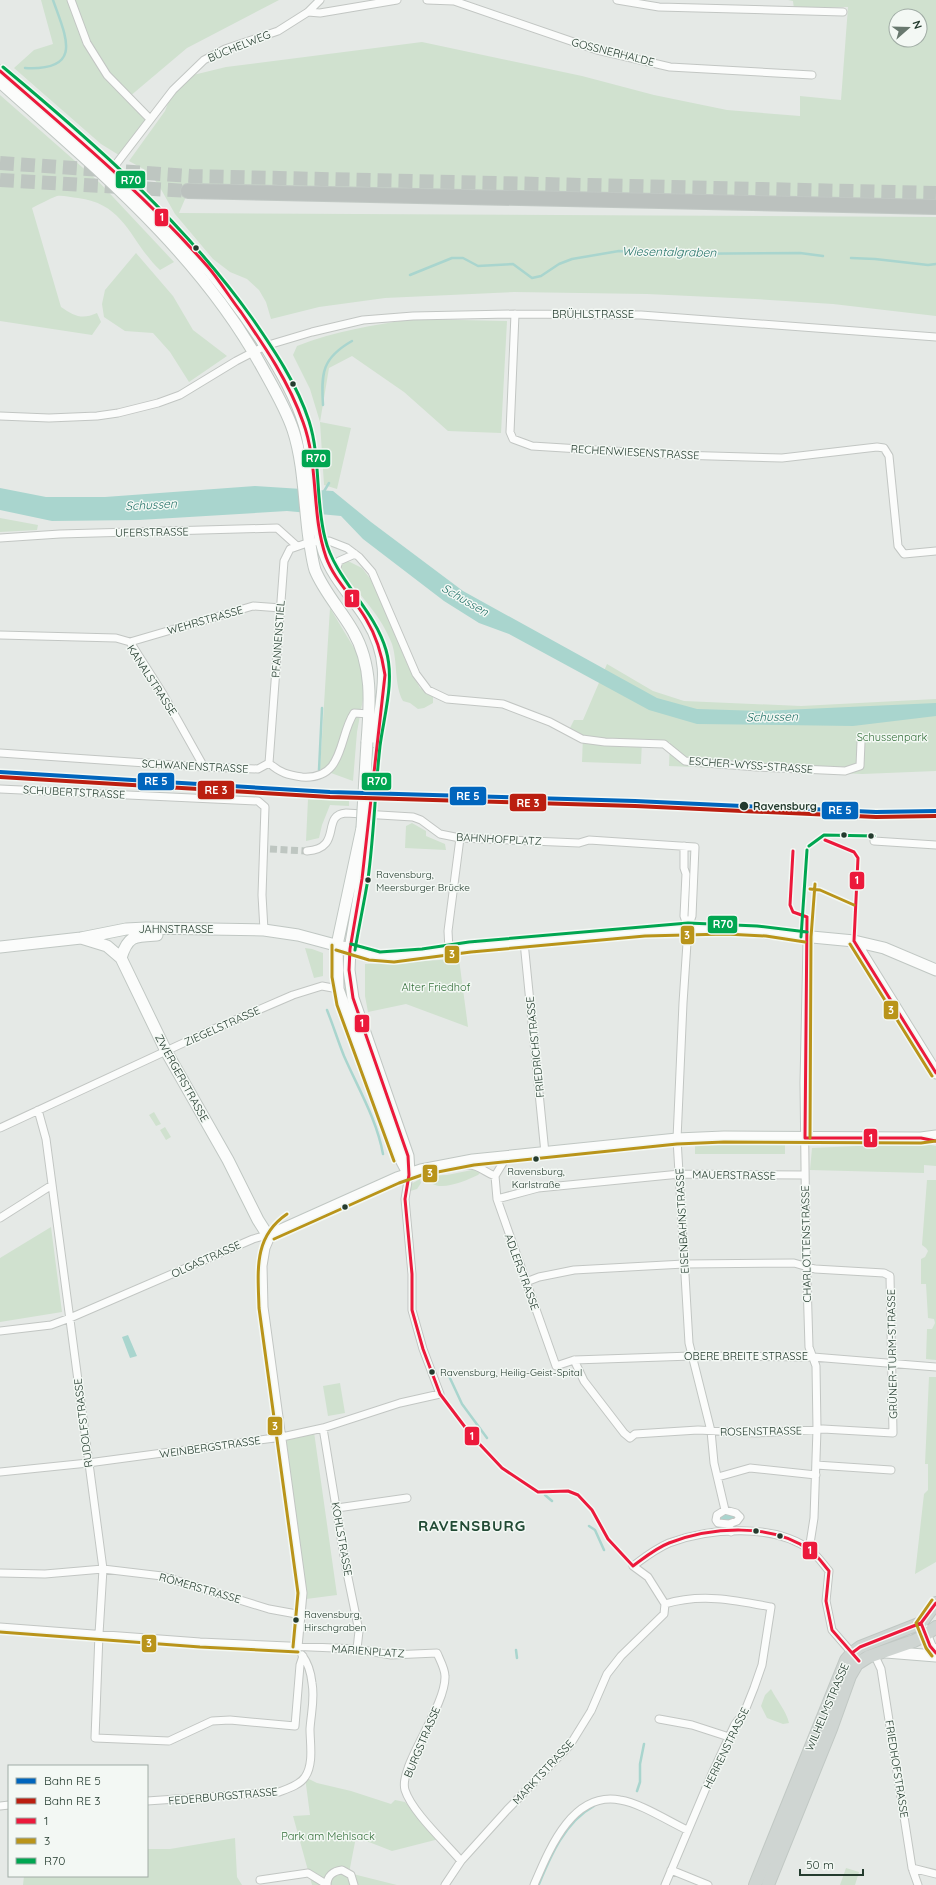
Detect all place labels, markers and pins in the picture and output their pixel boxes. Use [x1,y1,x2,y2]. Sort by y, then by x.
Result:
unlabelled marker [191,243,201,253]
unlabelled marker [288,379,298,389]
place label: Ravensburg [753,799,817,813]
marker: Ravensburg [738,800,750,812]
unlabelled marker [839,830,849,840]
unlabelled marker [866,831,876,841]
place label: Ravensburg, Meersburger Brücke [376,868,470,894]
marker: Ravensburg, Meersburger Brücke [363,875,373,885]
marker: Ravensburg, Karlstraße [531,1154,541,1164]
place label: Ravensburg, Karlstraße [507,1165,565,1191]
unlabelled marker [340,1202,350,1212]
place label: Ravensburg, Heilig-Geist-Spital [440,1366,582,1379]
marker: Ravensburg, Heilig-Geist-Spital [427,1367,437,1377]
unlabelled marker [751,1526,761,1536]
unlabelled marker [775,1531,785,1541]
place label: Ravensburg, Hirschgraben [304,1608,366,1634]
marker: Ravensburg, Hirschgraben [291,1615,301,1625]

